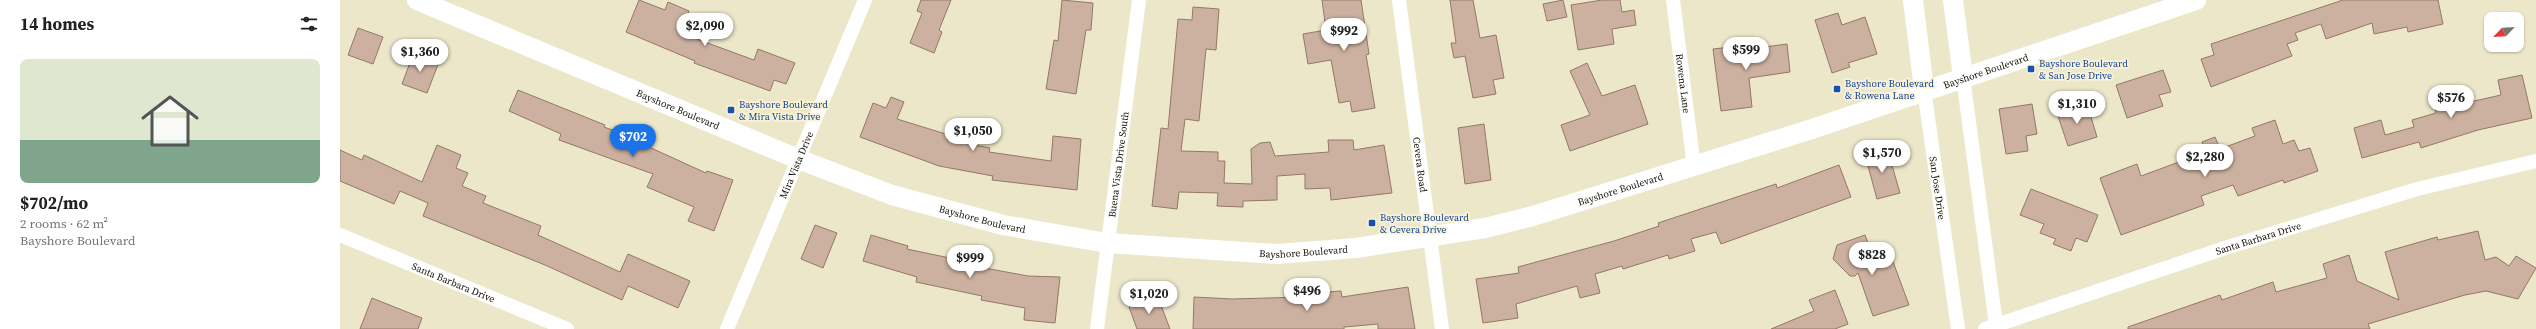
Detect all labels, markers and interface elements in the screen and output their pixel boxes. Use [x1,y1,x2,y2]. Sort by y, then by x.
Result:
text: 14 homes [20,12,94,36]
north arrow [2484,12,2524,52]
map controls [2484,12,2524,52]
icon: filters [298,13,320,35]
pin: $2,090 [672,13,738,47]
text: $2,090 [685,17,725,34]
pin: $992 [1320,18,1368,52]
text: $992 [1330,22,1358,39]
pin: $599 [1722,37,1770,71]
pin: $1,360 [387,39,453,73]
text: $599 [1732,41,1760,58]
text: $1,360 [400,43,440,60]
street label: Bayshore Boulevard [1941,50,2030,91]
street label: Rowena Lane [1673,53,1694,114]
place label: Bayshore Boulevard & San Jose Drive [2039,57,2128,82]
marker: Bayshore Boulevard & San Jose Drive [2026,64,2036,74]
place label: Bayshore Boulevard & Rowena Lane [1845,77,1934,102]
marker: Bayshore Boulevard & Rowena Lane [1832,84,1842,94]
icon: home [134,85,206,157]
pin: $576 [2427,85,2475,119]
street label: Bayshore Boulevard [635,86,722,132]
text: $576 [2437,89,2465,106]
pin: $1,310 [2044,91,2110,125]
text: $1,310 [2057,95,2097,112]
place label: Bayshore Boulevard & Mira Vista Drive [739,98,828,123]
marker: Bayshore Boulevard & Mira Vista Drive [726,105,736,115]
street label: Buena Vista Drive South [1105,111,1131,218]
pin: $1,050 [940,118,1006,152]
text: $1,050 [953,122,993,139]
pin: $702 [609,124,657,158]
text: $702 [619,128,647,145]
street label: Mira Vista Drive [776,129,816,201]
street label: Cevera Road [1410,136,1431,193]
pin: $1,570 [1849,140,1915,174]
text: $1,570 [1862,144,1902,161]
pin: $2,280 [2172,144,2238,178]
text: $2,280 [2185,148,2225,165]
street label: San Jose Drive [1927,156,1949,220]
street label: Bayshore Boulevard [1576,169,1665,208]
text: $702/mo [20,191,88,215]
street label: Bayshore Boulevard [938,202,1027,235]
place label: Bayshore Boulevard & Cevera Drive [1380,211,1469,236]
text: 2 rooms · 62 m² [20,215,108,232]
marker: Bayshore Boulevard & Cevera Drive [1367,218,1377,228]
street label: Santa Barbara Drive [2214,219,2303,257]
text: Bayshore Boulevard [20,232,135,249]
street label: Bayshore Boulevard [1259,242,1349,261]
pin: $828 [1848,242,1896,276]
pin: $999 [946,245,994,279]
text: $828 [1858,246,1886,263]
text: $999 [956,249,984,266]
street label: Santa Barbara Drive [410,259,497,305]
pin: $496 [1283,278,1331,312]
pin: $1,020 [1116,281,1182,315]
text: $496 [1293,282,1321,299]
text: $1,020 [1129,285,1169,302]

